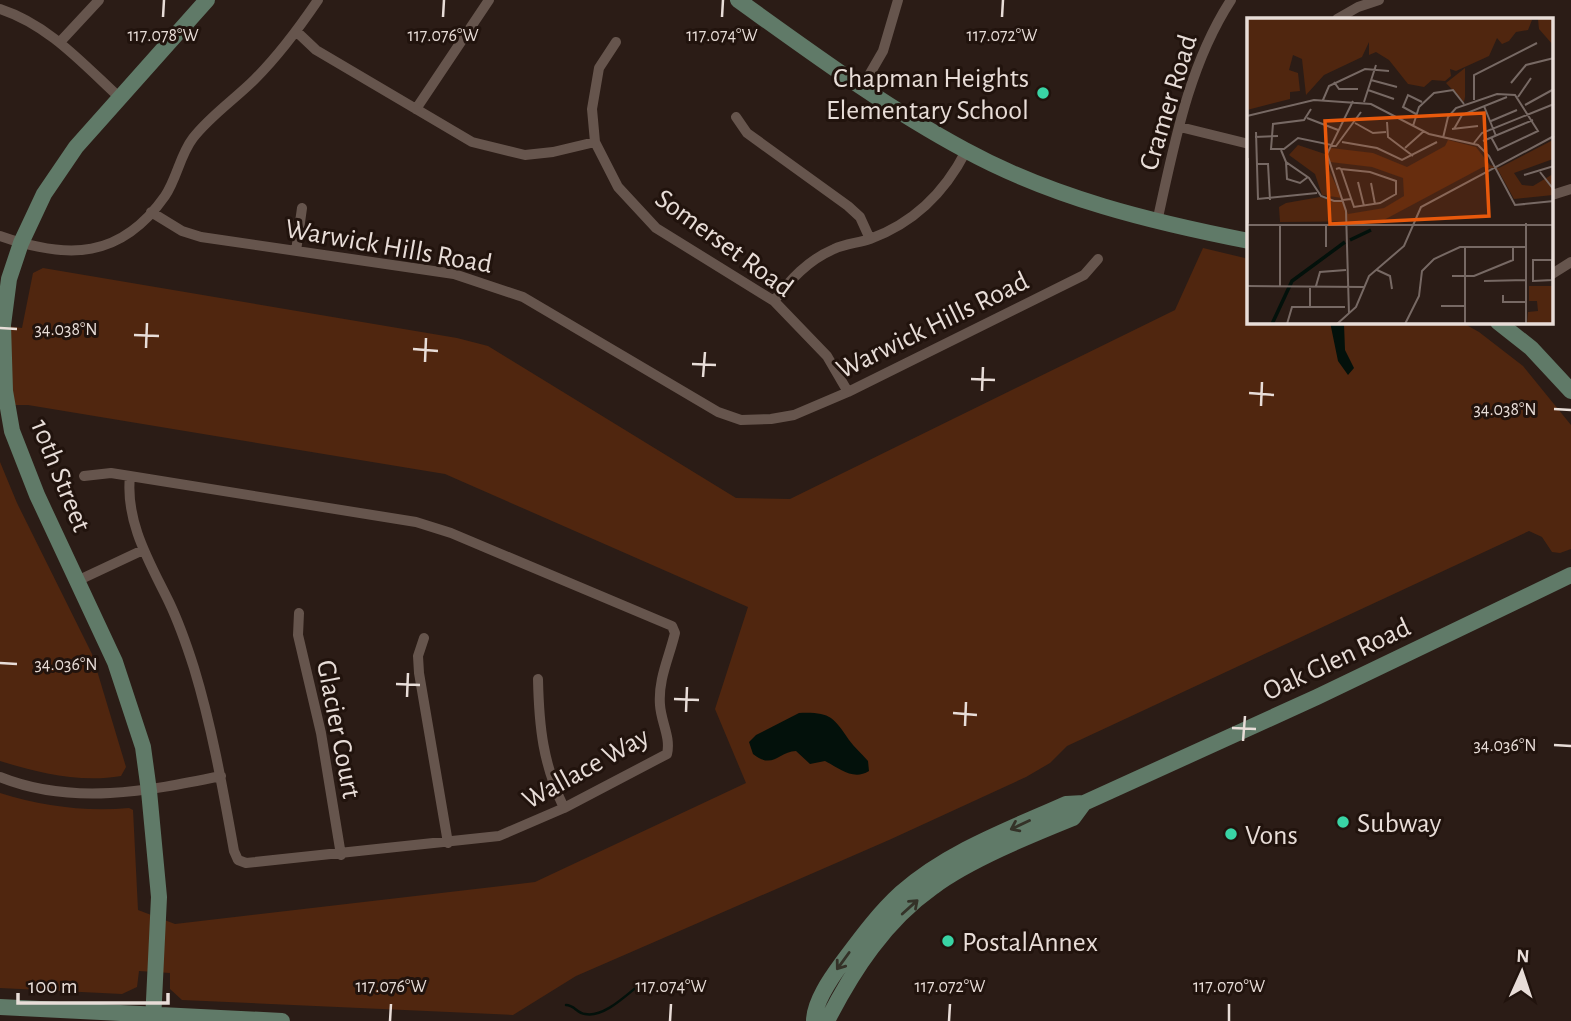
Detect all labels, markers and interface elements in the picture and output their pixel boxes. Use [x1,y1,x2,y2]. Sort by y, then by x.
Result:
inset map [1247,18,1554,324]
text: 117.078°W [127,27,199,45]
text: 117.076°W [407,27,479,45]
text: 117.074°W [686,27,758,45]
text: 117.072°W [967,27,1037,45]
street label: Cramer Road [1135,32,1203,174]
place label: Chapman Heights Elementary School [826,65,1029,125]
marker: Chapman Heights Elementary School [1035,85,1051,101]
street label: Somerset Road [650,184,798,303]
street label: Warwick Hills Road [283,215,494,279]
street label: Warwick Hills Road [832,267,1033,384]
text: 34.038°N [34,321,98,339]
text: 34.038°N [1473,401,1537,419]
street label: 10th Street [25,416,95,536]
street label: Oak Glen Road [1259,613,1415,706]
text: 34.036°N [34,656,98,674]
street label: Glacier Court [311,658,365,801]
street label: Wallace Way [518,723,654,815]
text: 34.036°N [1473,737,1537,755]
place label: Subway [1357,810,1441,838]
marker: Subway [1335,814,1351,830]
one-way arrow [1010,818,1031,832]
place label: Vons [1245,822,1298,850]
marker: Vons [1223,826,1239,842]
one-way arrow [901,899,919,915]
place label: PostalAnnex [962,929,1098,957]
marker: PostalAnnex [940,933,956,949]
north arrow [1487,937,1557,1007]
text: N [1516,947,1530,966]
one-way arrow [836,951,851,970]
scale bar [18,962,168,1006]
text: 100 m [28,976,78,997]
text: 117.076°W [355,978,427,996]
text: 117.074°W [635,978,707,996]
text: 117.072°W [915,978,985,996]
text: 117.070°W [1193,978,1265,996]

